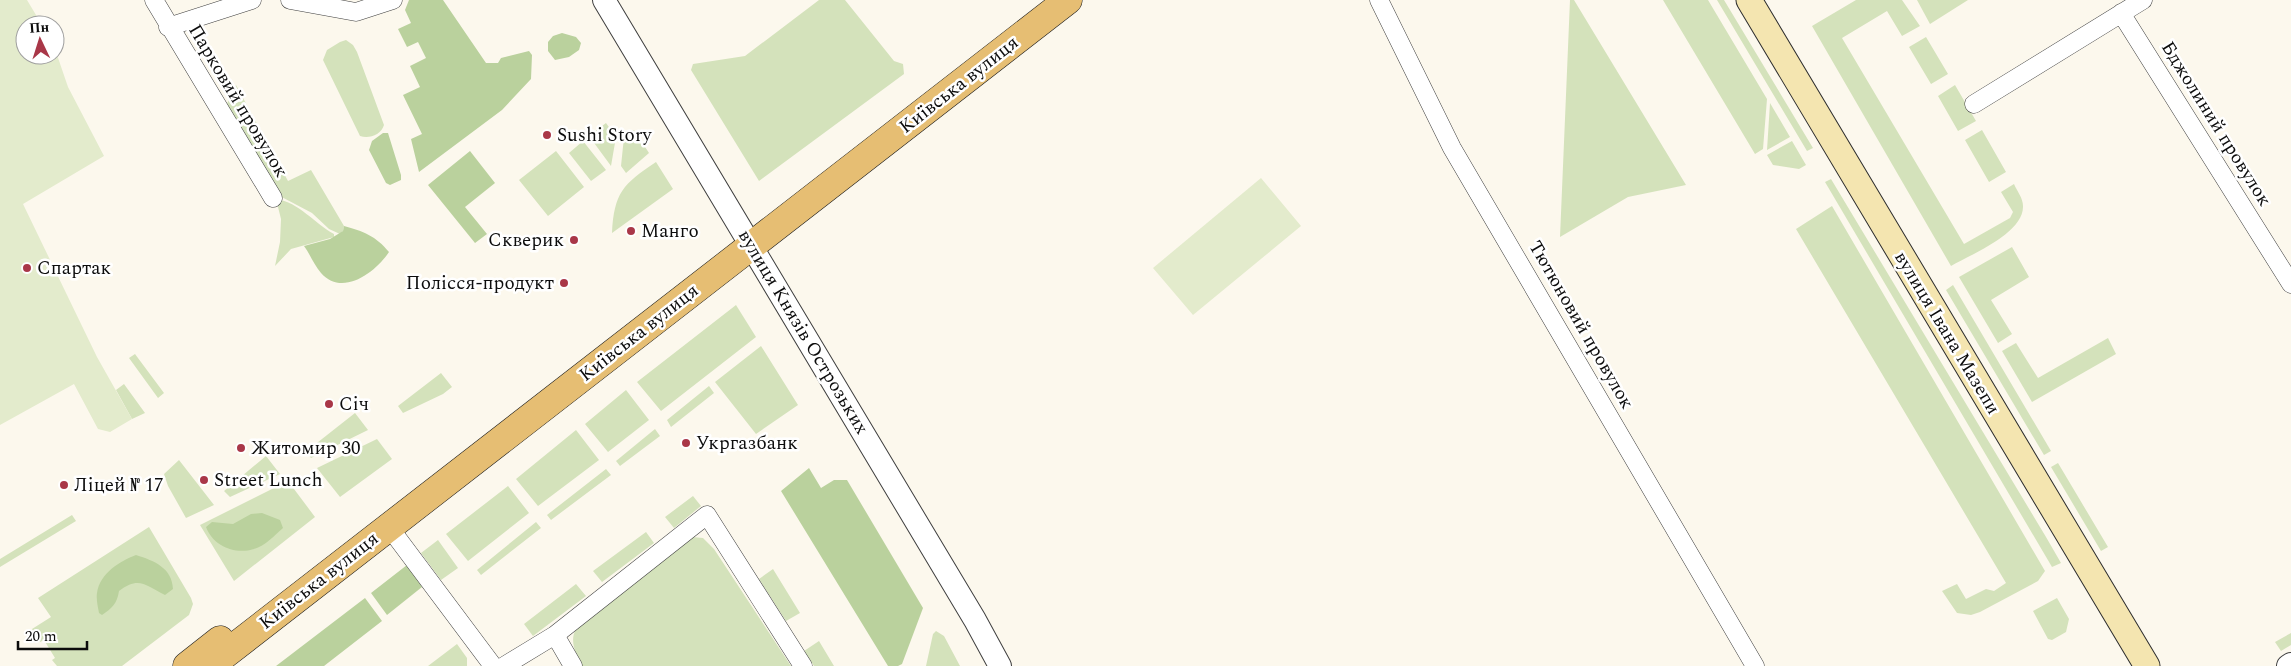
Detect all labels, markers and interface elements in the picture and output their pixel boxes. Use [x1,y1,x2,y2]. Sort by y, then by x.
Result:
north arrow [15,15,65,65]
text: Пн [28,16,50,39]
street label: Парковий провулок [181,19,296,184]
street label: Київська вулиця [893,29,1025,141]
street label: Бджолиний провулок [2153,36,2279,213]
place label: Sushi Story [557,121,652,150]
marker: Sushi Story [541,129,553,141]
place label: Манго [641,217,699,246]
street label: вулиця Князів Острозьких [730,224,876,440]
marker: Манго [625,225,637,237]
place label: Скверик [488,226,564,255]
marker: Скверик [568,234,580,246]
street label: Тютюновий провулок [1521,235,1641,415]
street label: вулиця Івана Мазепи [1887,246,2007,420]
place label: Спартак [37,254,112,283]
marker: Спартак [21,262,33,274]
place label: Полісся-продукт [406,269,554,298]
marker: Полісся-продукт [558,277,570,289]
street label: Київська вулиця [573,277,705,389]
place label: Січ [339,390,369,419]
marker: Січ [323,398,335,410]
place label: Укргазбанк [696,429,798,458]
place label: Житомир 30 [251,434,361,463]
marker: Укргазбанк [680,437,692,449]
marker: Житомир 30 [235,442,247,454]
place label: Street Lunch [214,466,323,495]
place label: Ліцей № 17 [74,471,163,500]
marker: Street Lunch [198,474,210,486]
marker: Ліцей № 17 [58,479,70,491]
street label: Київська вулиця [253,525,385,637]
scale bar [18,618,86,650]
text: 20 m [25,625,57,648]

